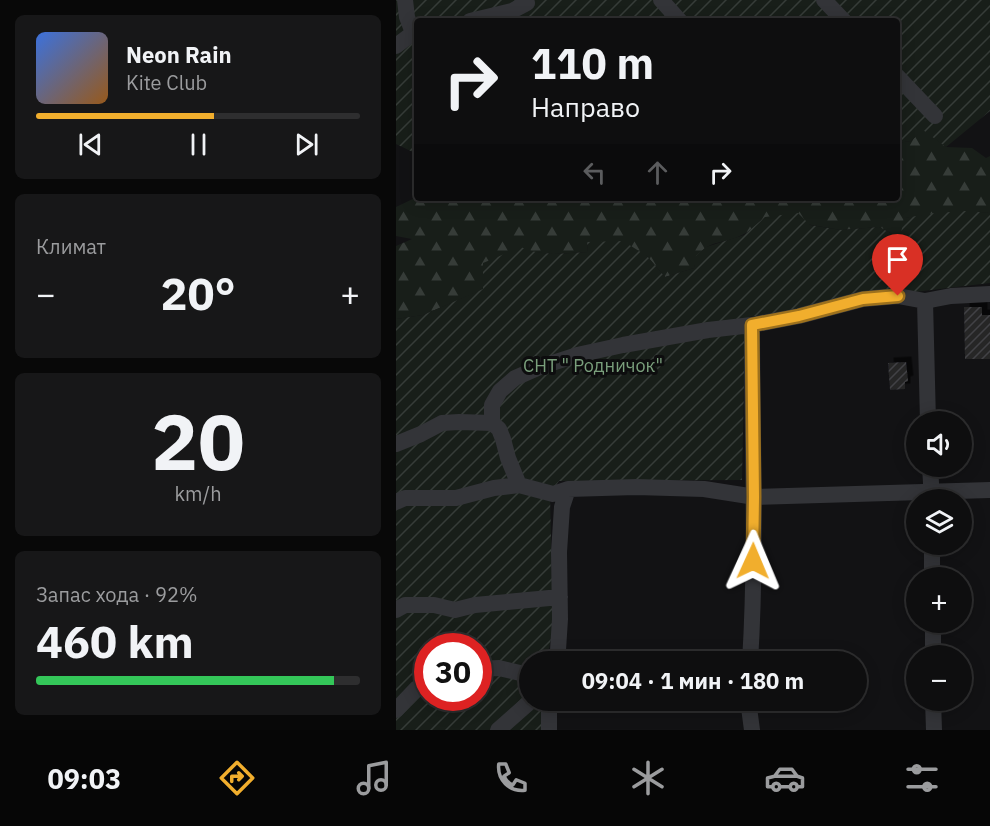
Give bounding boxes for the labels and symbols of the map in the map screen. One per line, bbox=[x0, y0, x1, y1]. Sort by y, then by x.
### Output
pin bbox=[872, 234, 923, 296]
park label: СНТ " Родничок" bbox=[523, 354, 663, 377]
position arrow bbox=[721, 529, 785, 593]
speed limit sign: 30 bbox=[414, 633, 492, 711]

